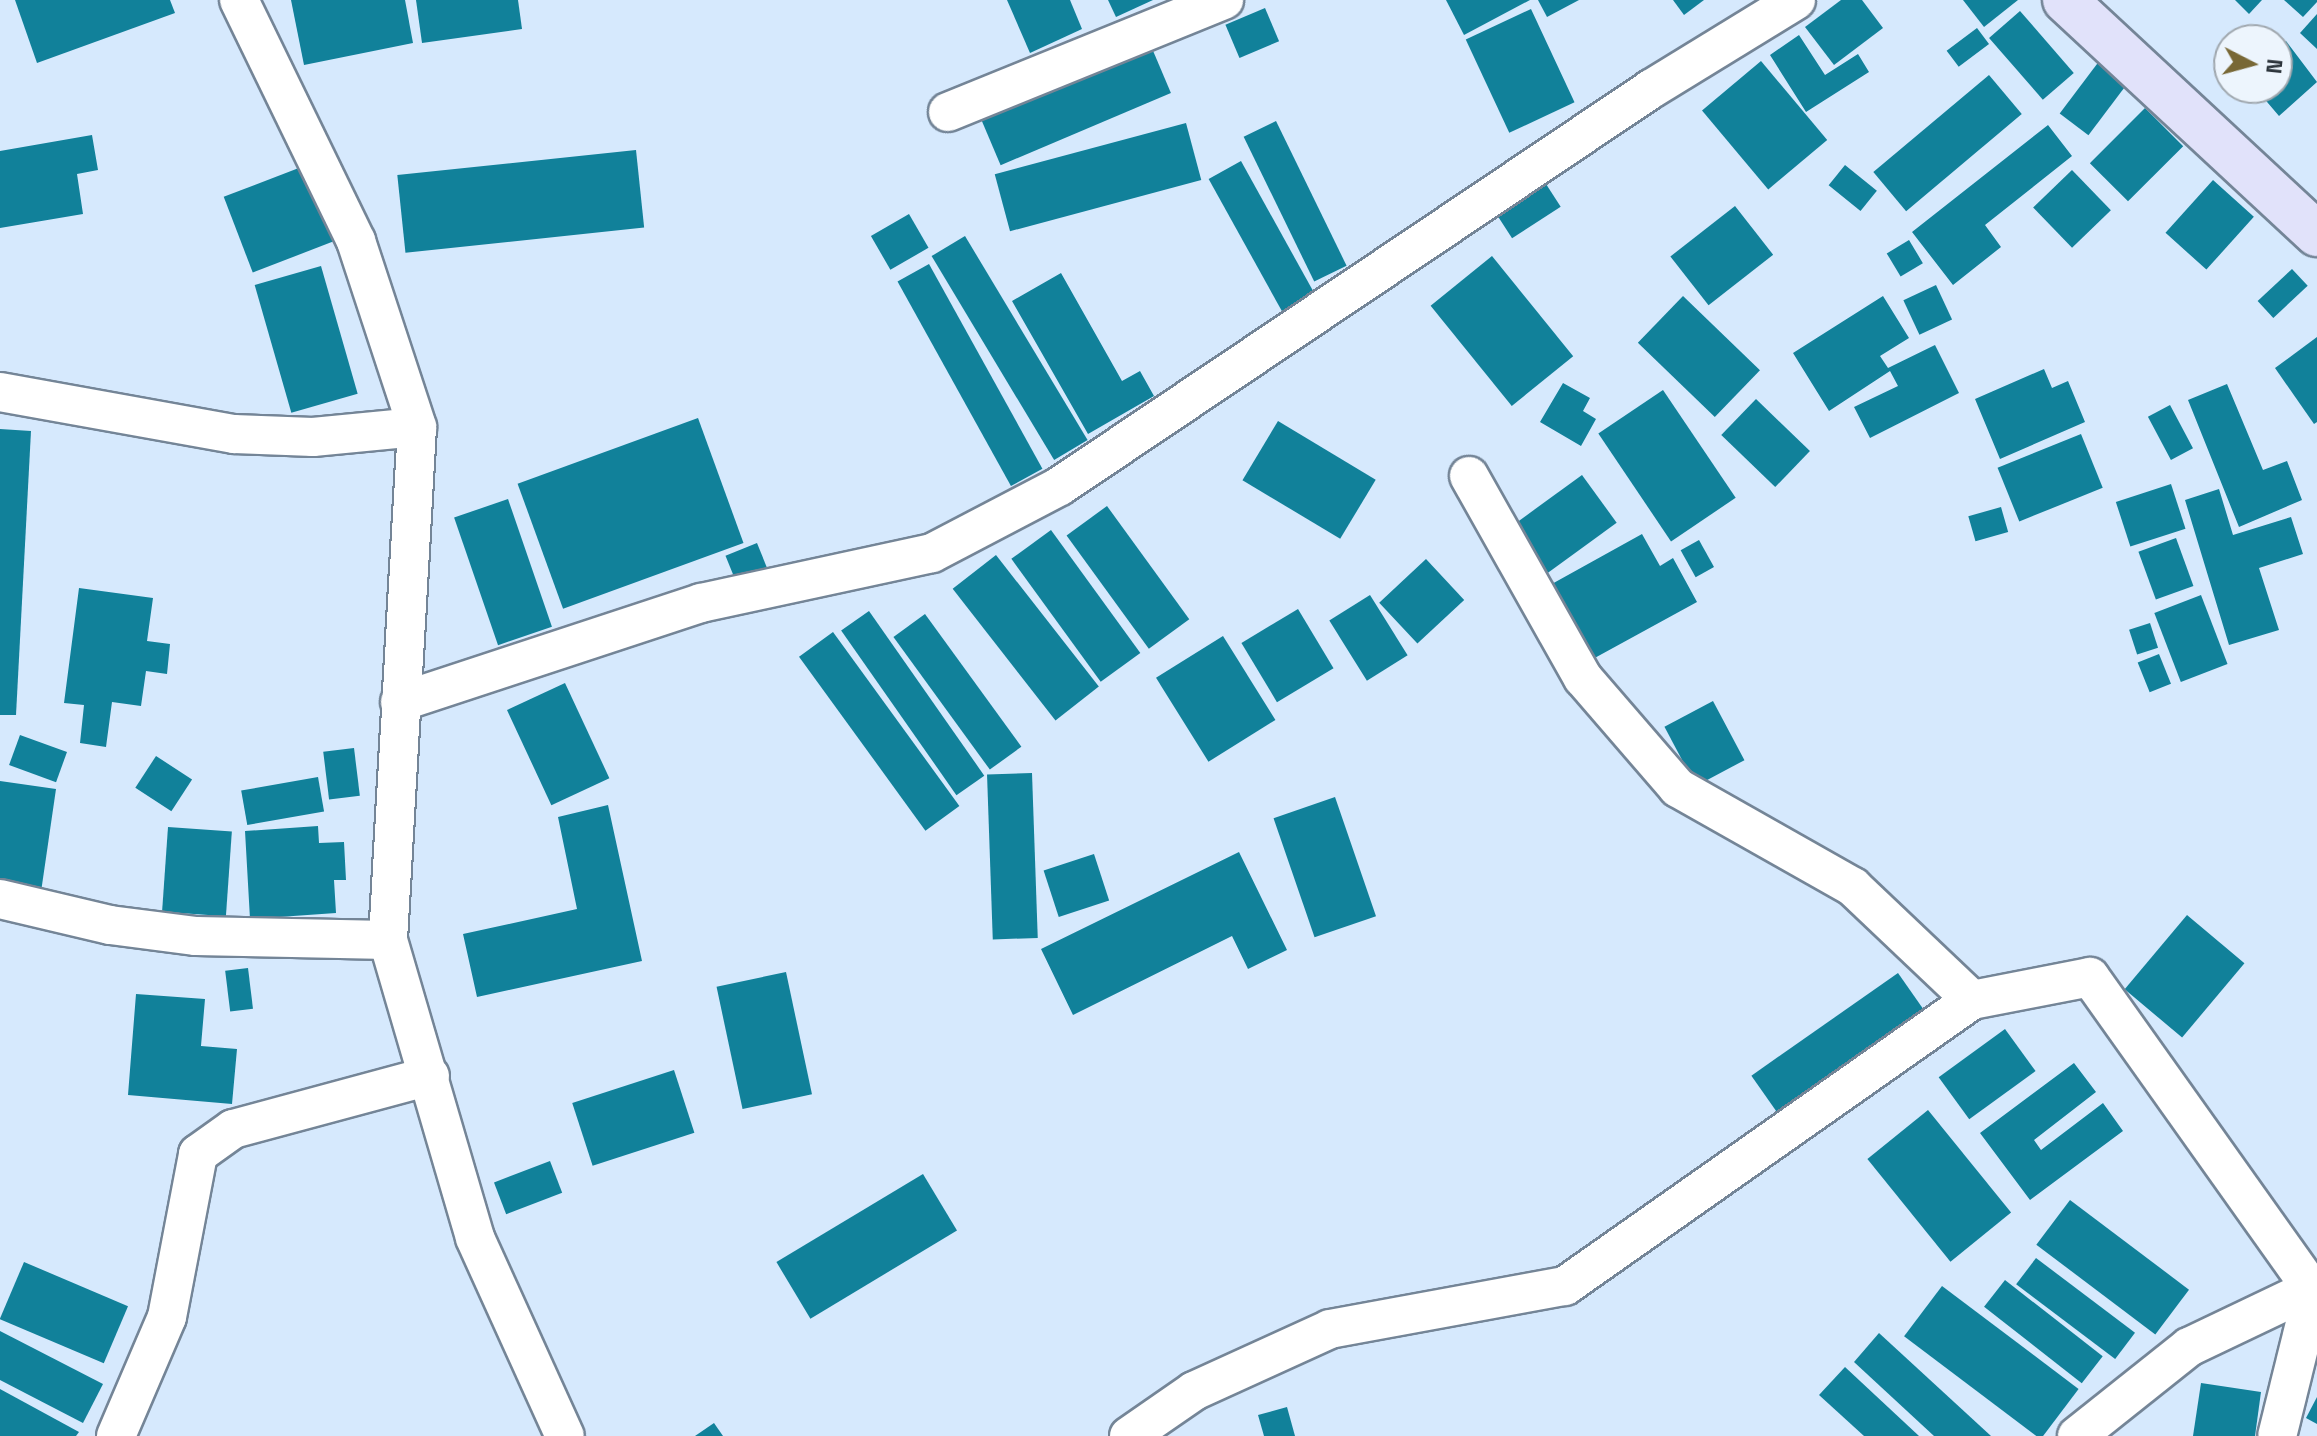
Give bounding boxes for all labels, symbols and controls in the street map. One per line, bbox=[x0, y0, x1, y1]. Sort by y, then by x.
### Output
north arrow bbox=[2213, 24, 2293, 104]
text: N bbox=[2260, 58, 2290, 75]

